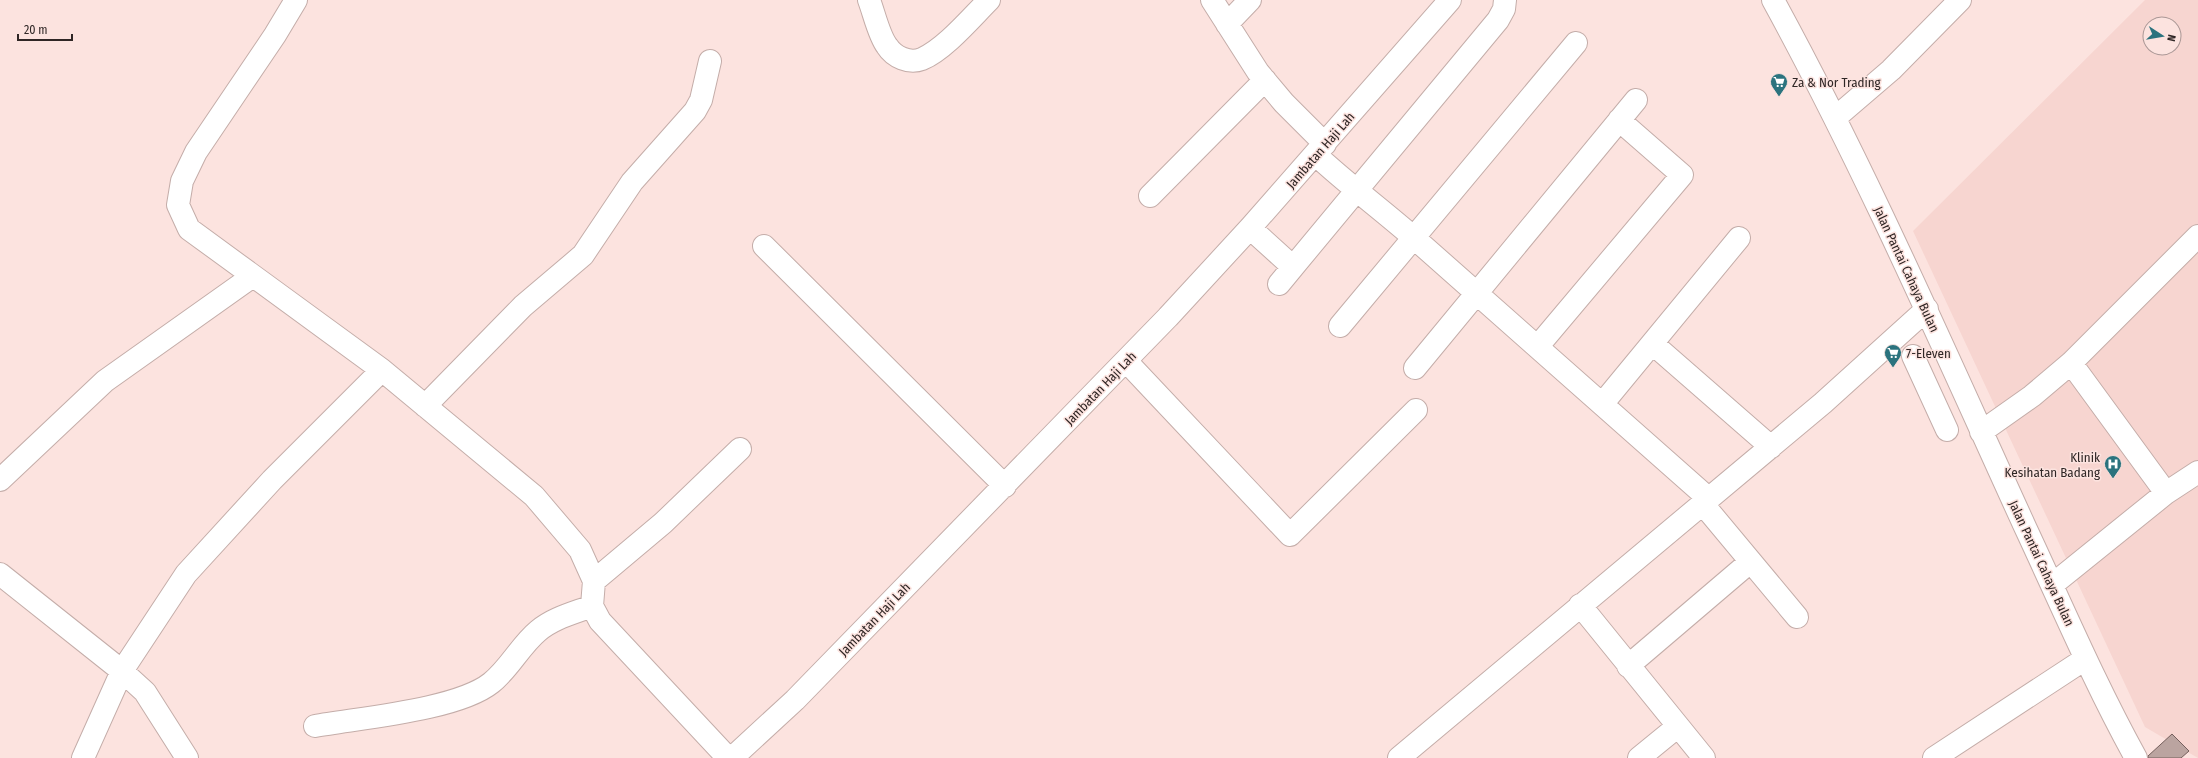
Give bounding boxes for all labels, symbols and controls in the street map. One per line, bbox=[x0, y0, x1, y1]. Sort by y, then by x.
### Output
scale bar bbox=[18, 16, 72, 42]
north arrow bbox=[2142, 16, 2182, 56]
text: 20 m bbox=[24, 23, 48, 37]
text: N bbox=[2164, 33, 2178, 43]
supermarket icon: Za & Nor Trading bbox=[1769, 72, 1789, 97]
place label: Za & Nor Trading bbox=[1792, 75, 1882, 90]
street label: Jambatan Haji Lah bbox=[1283, 109, 1358, 192]
street label: Jalan Pantai Cahaya Bulan bbox=[1871, 204, 1942, 334]
supermarket icon: 7-Eleven bbox=[1883, 343, 1903, 368]
place label: 7-Eleven bbox=[1906, 346, 1951, 361]
street label: Jambatan Haji Lah bbox=[1062, 349, 1139, 428]
place label: Klinik Kesihatan Badang bbox=[2005, 450, 2101, 480]
hospital icon: Klinik Kesihatan Badang bbox=[2103, 454, 2123, 479]
street label: Jalan Pantai Cahaya Bulan bbox=[2006, 498, 2077, 628]
street label: Jambatan Haji Lah bbox=[836, 580, 913, 659]

